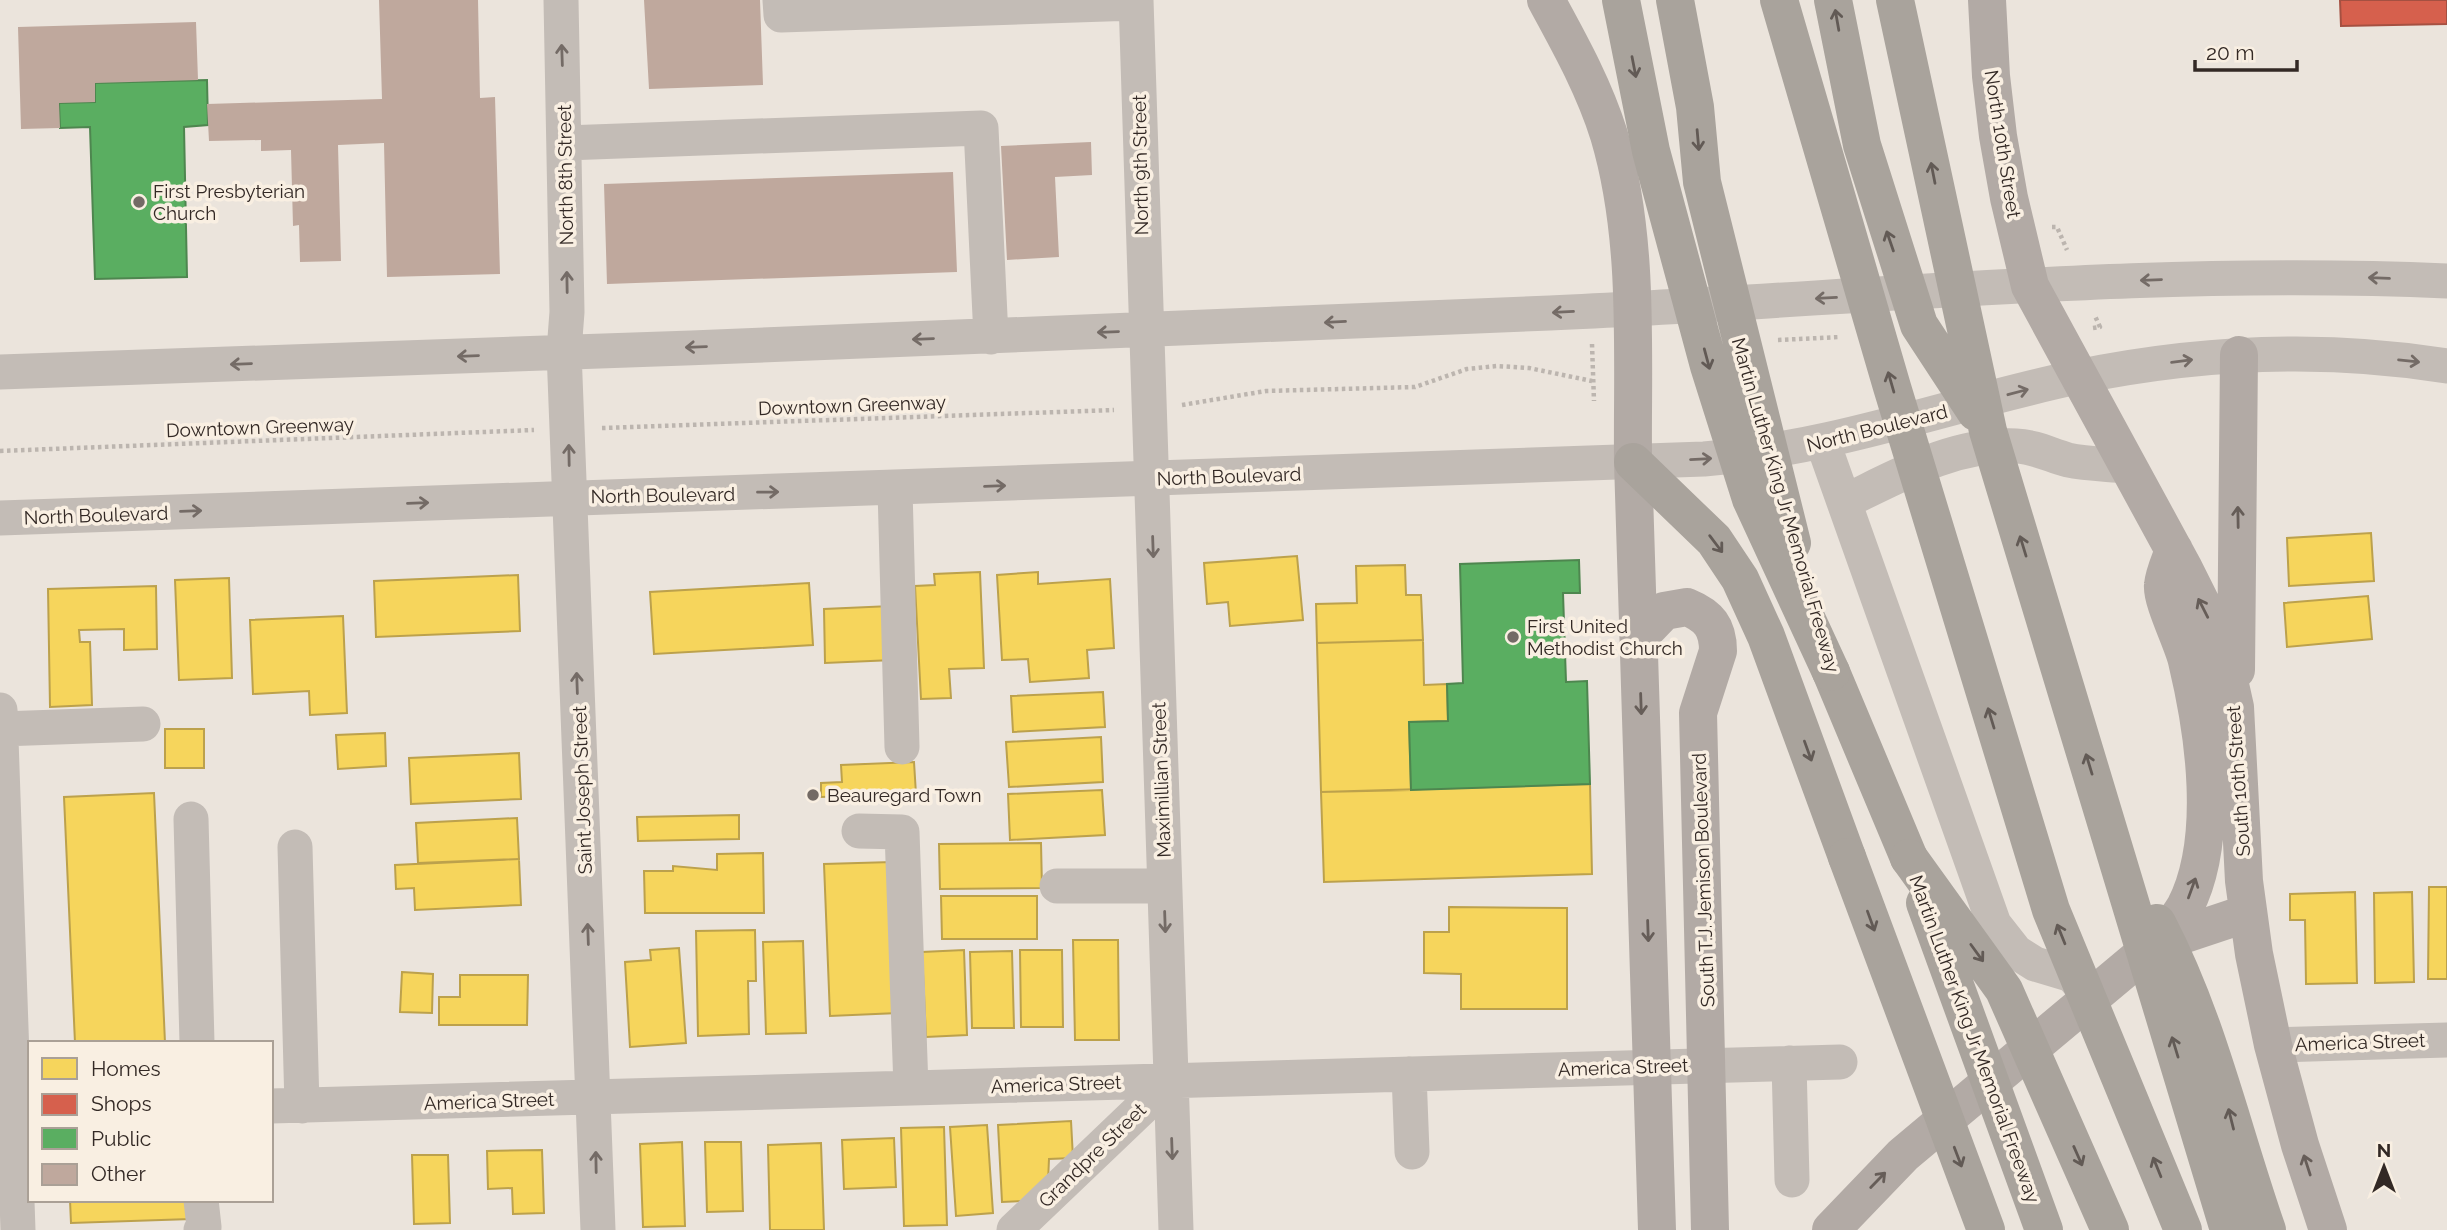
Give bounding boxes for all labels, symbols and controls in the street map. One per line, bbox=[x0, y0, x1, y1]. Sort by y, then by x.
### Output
one-way arrow bbox=[1830, 9, 1843, 32]
scale bar bbox=[2195, 28, 2296, 72]
text: 20 m bbox=[2206, 40, 2254, 65]
one-way arrow bbox=[556, 44, 569, 67]
one-way arrow bbox=[1627, 55, 1641, 78]
street label: North 10th Street bbox=[1980, 68, 2026, 220]
street label: North 9th Street bbox=[1128, 94, 1152, 236]
street label: North 8th Street bbox=[553, 104, 577, 246]
one-way arrow bbox=[1692, 128, 1705, 151]
one-way arrow bbox=[1926, 162, 1940, 185]
place label: First Presbyterian Church bbox=[153, 180, 305, 224]
marker: First Presbyterian Church bbox=[131, 194, 147, 210]
one-way arrow bbox=[1883, 231, 1895, 253]
one-way arrow bbox=[560, 271, 574, 294]
one-way arrow bbox=[2368, 272, 2391, 285]
one-way arrow bbox=[2140, 274, 2163, 287]
one-way arrow bbox=[1815, 291, 1838, 304]
one-way arrow bbox=[1551, 306, 1574, 319]
one-way arrow bbox=[1324, 316, 1347, 329]
one-way arrow bbox=[1097, 326, 1120, 339]
one-way arrow bbox=[912, 333, 935, 346]
street label: Martin Luther King Jr Memorial Freeway bbox=[1728, 335, 1844, 675]
one-way arrow bbox=[684, 340, 707, 353]
one-way arrow bbox=[1701, 347, 1714, 370]
one-way arrow bbox=[457, 349, 480, 362]
one-way arrow bbox=[2170, 354, 2193, 367]
one-way arrow bbox=[2397, 355, 2420, 368]
one-way arrow bbox=[230, 358, 253, 371]
one-way arrow bbox=[1883, 372, 1896, 394]
one-way arrow bbox=[2007, 385, 2029, 398]
street label: Downtown Greenway bbox=[758, 391, 946, 419]
street label: North Boulevard bbox=[1804, 400, 1950, 456]
street label: Downtown Greenway bbox=[166, 413, 354, 441]
one-way arrow bbox=[562, 444, 576, 467]
one-way arrow bbox=[1689, 453, 1712, 466]
street label: North Boulevard bbox=[1156, 462, 1302, 490]
one-way arrow bbox=[983, 479, 1006, 492]
street label: North Boulevard bbox=[591, 483, 735, 507]
one-way arrow bbox=[756, 486, 779, 499]
one-way arrow bbox=[406, 497, 429, 510]
street label: North Boulevard bbox=[23, 501, 169, 529]
one-way arrow bbox=[179, 505, 202, 518]
one-way arrow bbox=[2231, 505, 2245, 528]
one-way arrow bbox=[1709, 534, 1724, 552]
one-way arrow bbox=[2016, 535, 2029, 557]
one-way arrow bbox=[1147, 536, 1160, 559]
one-way arrow bbox=[2195, 598, 2209, 619]
place label: First United Methodist Church bbox=[1527, 615, 1683, 659]
marker: First United Methodist Church bbox=[1505, 629, 1521, 645]
one-way arrow bbox=[571, 671, 584, 694]
one-way arrow bbox=[1635, 692, 1648, 715]
street label: Maximillian Street bbox=[1147, 701, 1175, 858]
street label: South 10th Street bbox=[2222, 704, 2254, 857]
street label: Saint Joseph Street bbox=[568, 705, 596, 875]
one-way arrow bbox=[1983, 707, 1996, 729]
one-way arrow bbox=[1803, 739, 1815, 761]
street label: South T.J. Jemison Boulevard bbox=[1688, 752, 1718, 1008]
one-way arrow bbox=[2081, 753, 2094, 775]
place label: Beauregard Town bbox=[827, 784, 982, 806]
marker: Beauregard Town bbox=[805, 787, 821, 803]
street label: Martin Luther King Jr Memorial Freeway bbox=[1905, 872, 2045, 1206]
one-way arrow bbox=[2187, 877, 2199, 899]
one-way arrow bbox=[1865, 909, 1878, 931]
one-way arrow bbox=[1158, 910, 1172, 933]
one-way arrow bbox=[1641, 919, 1655, 942]
one-way arrow bbox=[581, 923, 594, 946]
one-way arrow bbox=[2054, 924, 2067, 945]
one-way arrow bbox=[1970, 943, 1984, 962]
street label: America Street bbox=[2294, 1029, 2426, 1055]
one-way arrow bbox=[2168, 1036, 2181, 1058]
legend bbox=[28, 1041, 273, 1202]
street label: America Street bbox=[1557, 1054, 1689, 1080]
text: Homes bbox=[91, 1056, 161, 1081]
street label: America Street bbox=[990, 1071, 1122, 1097]
street label: America Street bbox=[423, 1088, 555, 1114]
text: Shops bbox=[91, 1091, 152, 1116]
street label: Grandpre Street bbox=[1034, 1098, 1151, 1212]
one-way arrow bbox=[2224, 1108, 2237, 1130]
text: Public bbox=[91, 1126, 151, 1151]
north arrow bbox=[2349, 1132, 2419, 1202]
one-way arrow bbox=[1166, 1137, 1179, 1160]
text: N bbox=[2377, 1139, 2391, 1161]
one-way arrow bbox=[2072, 1145, 2085, 1166]
one-way arrow bbox=[1953, 1146, 1965, 1168]
one-way arrow bbox=[590, 1151, 603, 1174]
one-way arrow bbox=[2299, 1154, 2312, 1176]
one-way arrow bbox=[2150, 1157, 2163, 1178]
text: Other bbox=[91, 1161, 146, 1186]
one-way arrow bbox=[1869, 1172, 1886, 1189]

